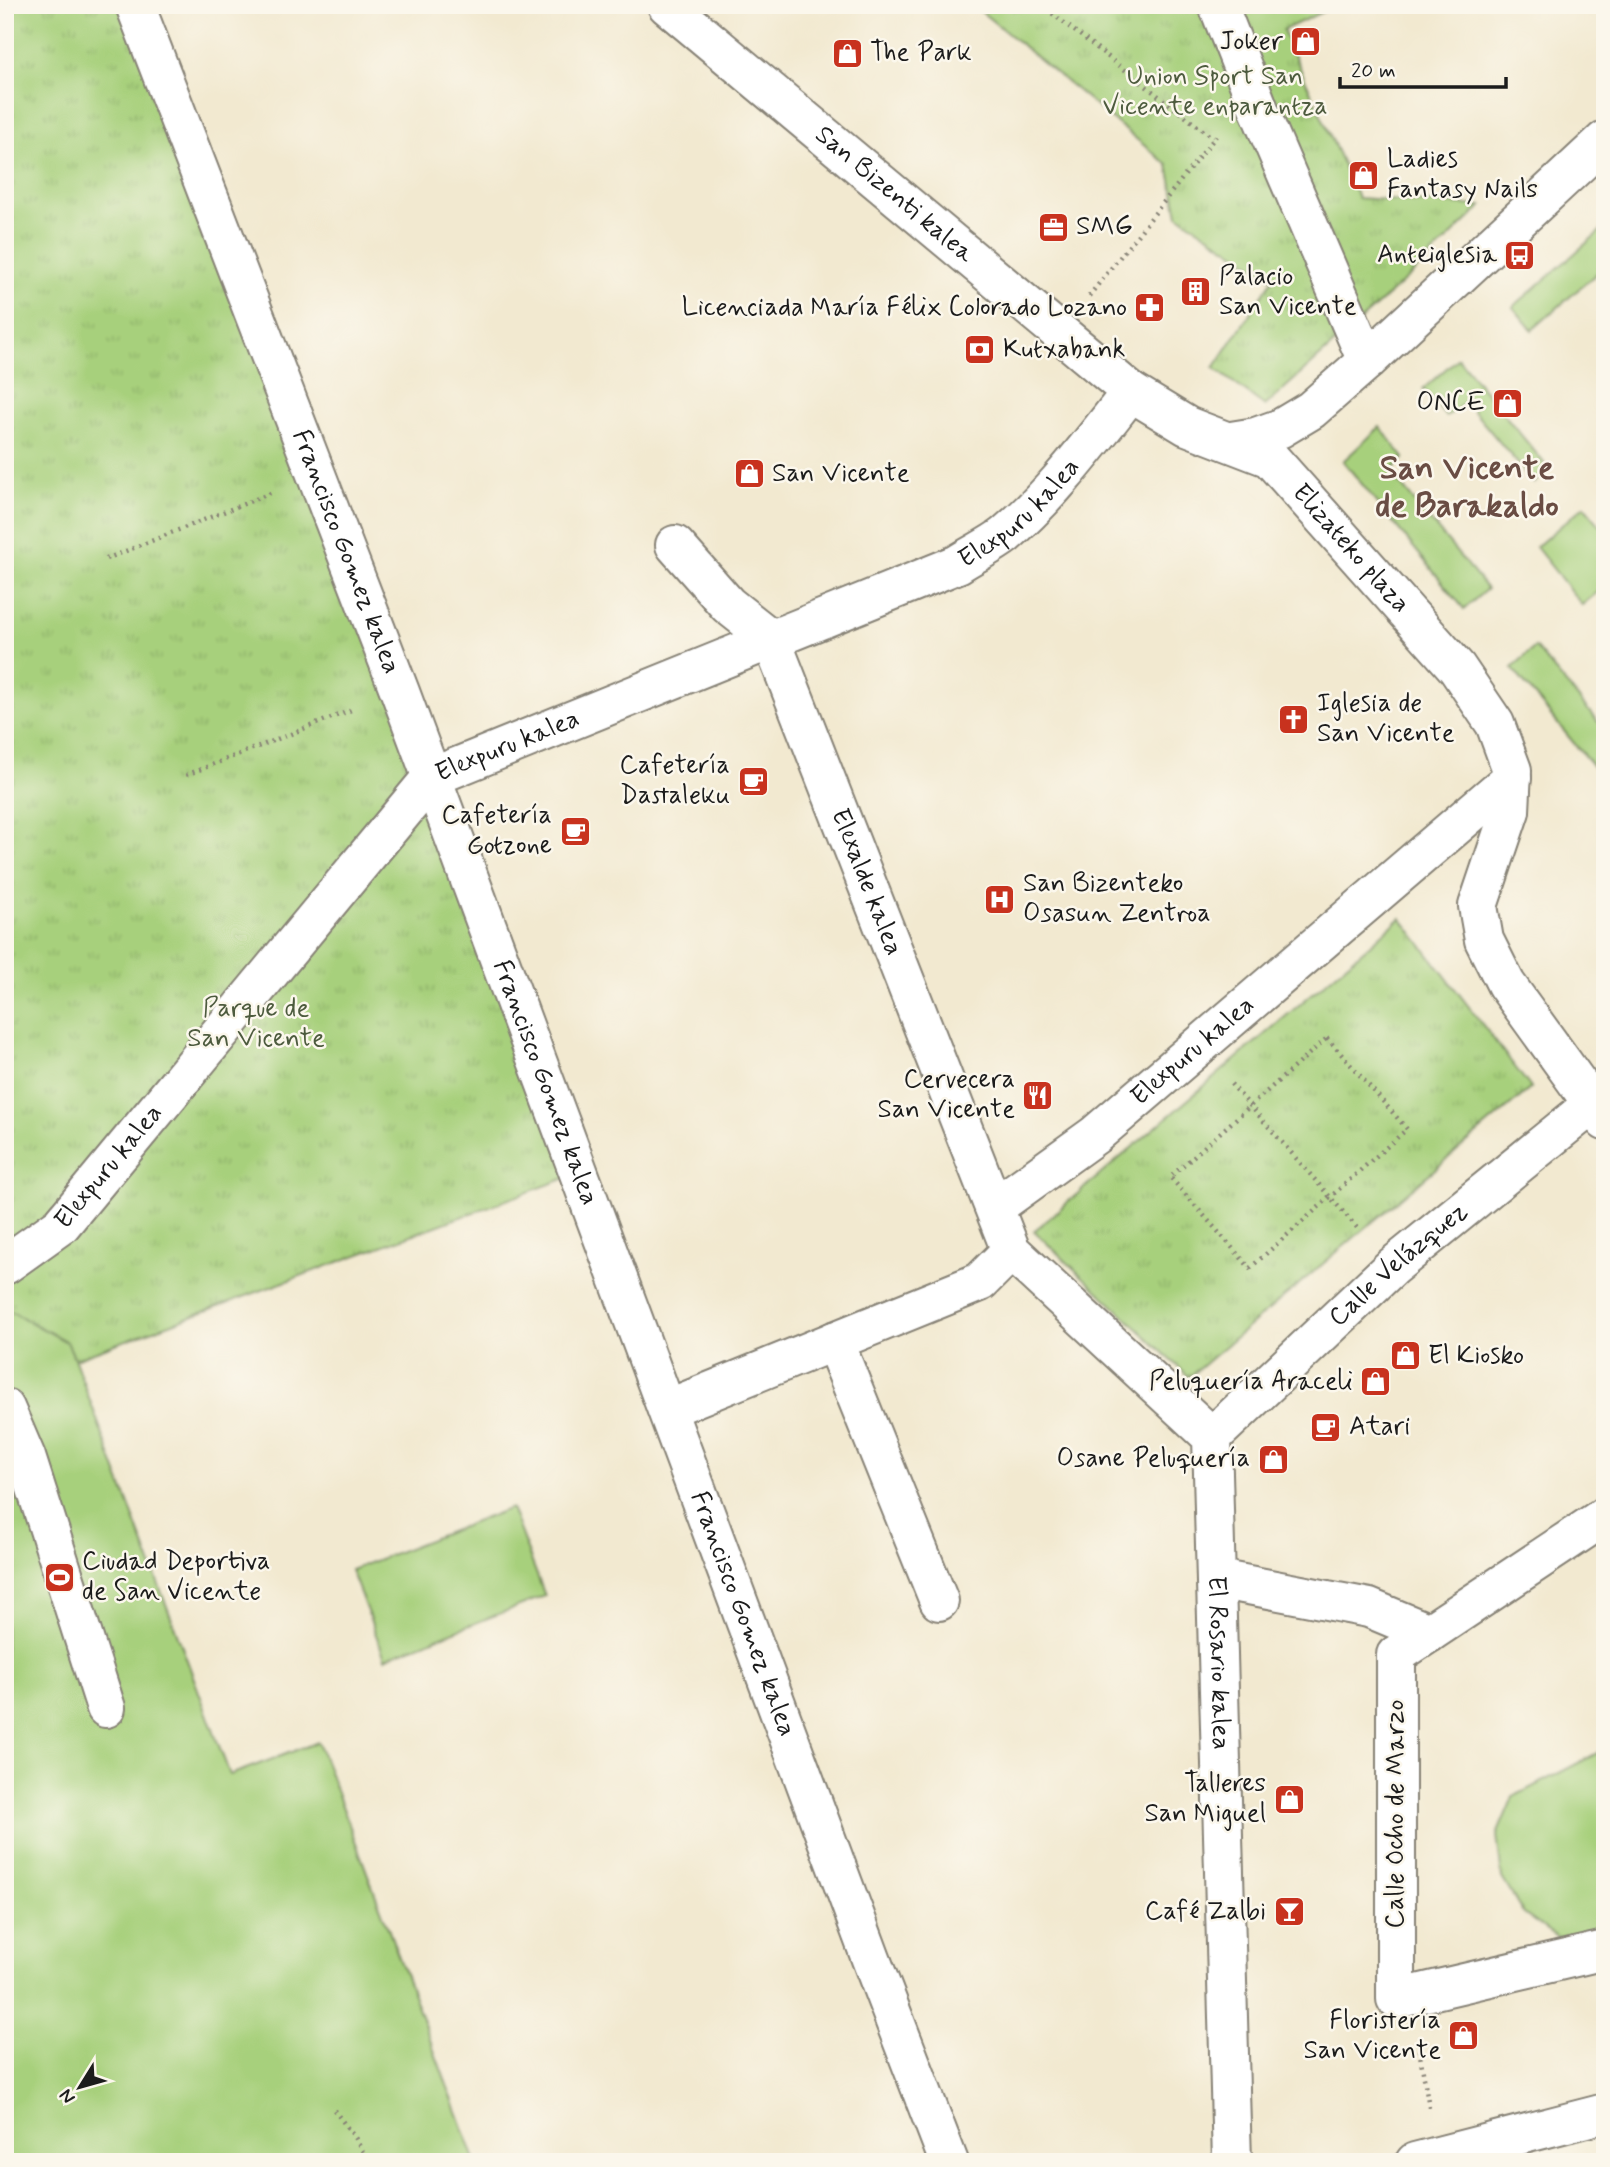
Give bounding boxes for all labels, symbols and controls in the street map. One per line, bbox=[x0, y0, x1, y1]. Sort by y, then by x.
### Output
place label: Joker bbox=[1220, 25, 1284, 59]
shop icon: Joker bbox=[1289, 25, 1323, 59]
shop icon: The Park bbox=[830, 36, 864, 70]
place label: The Park bbox=[870, 36, 972, 70]
scale bar bbox=[1340, 46, 1507, 90]
text: 20 m bbox=[1351, 57, 1396, 85]
park label: Union Sport San Vicente enparantza bbox=[1102, 60, 1328, 124]
street label: San Bizenti kalea bbox=[808, 118, 981, 271]
place label: Ladies Fantasy Nails bbox=[1387, 143, 1538, 207]
shop icon: Ladies Fantasy Nails bbox=[1347, 158, 1381, 192]
office icon: SMG bbox=[1036, 210, 1070, 244]
place label: SMG bbox=[1076, 210, 1133, 244]
place label: Anteiglesia bbox=[1377, 238, 1497, 272]
bus stop icon: Anteiglesia bbox=[1503, 238, 1537, 272]
place label: Palacio San Vicente bbox=[1219, 260, 1357, 324]
building icon: Palacio San Vicente bbox=[1179, 275, 1213, 309]
place label: Licenciada María Félix Colorado Lozano bbox=[682, 291, 1127, 325]
pharmacy icon: Licenciada María Félix Colorado Lozano bbox=[1133, 291, 1167, 325]
bank icon: Kutxabank bbox=[963, 333, 997, 367]
place label: Kutxabank bbox=[1003, 333, 1126, 367]
place label: ONCE bbox=[1416, 386, 1485, 420]
shop icon: ONCE bbox=[1491, 386, 1525, 420]
street label: Francisco Gomez kalea bbox=[283, 425, 408, 679]
district label: San Vicente de Barakaldo bbox=[1375, 447, 1559, 529]
street label: Elexpuru kalea bbox=[952, 451, 1088, 577]
shop icon: San Vicente bbox=[732, 457, 766, 491]
place label: San Vicente bbox=[772, 457, 910, 491]
street label: Elizateko plaza bbox=[1284, 477, 1417, 620]
place label: Iglesia de San Vicente bbox=[1317, 687, 1455, 751]
street label: Elexpuru kalea bbox=[430, 702, 585, 791]
church icon: Iglesia de San Vicente bbox=[1277, 702, 1311, 736]
place label: Cafetería Dastaleku bbox=[619, 749, 730, 813]
cafe icon: Cafetería Dastaleku bbox=[736, 764, 770, 798]
place label: Cafetería Gotzone bbox=[441, 799, 552, 863]
street label: Elexalde kalea bbox=[822, 804, 910, 960]
cafe icon: Cafetería Gotzone bbox=[558, 814, 592, 848]
place label: San Bizenteko Osasun Zentroa bbox=[1023, 867, 1211, 931]
hospital icon: San Bizenteko Osasun Zentroa bbox=[983, 882, 1017, 916]
street label: Francisco Gomez kalea bbox=[484, 955, 606, 1210]
street label: Elexpuru kalea bbox=[1124, 989, 1262, 1114]
park label: Parque de San Vicente bbox=[187, 992, 325, 1056]
place label: Cervecera San Vicente bbox=[878, 1063, 1015, 1127]
restaurant icon: Cervecera San Vicente bbox=[1021, 1078, 1055, 1112]
street label: Elexpuru kalea bbox=[47, 1098, 171, 1237]
street label: Calle Velázquez bbox=[1322, 1195, 1475, 1335]
shop icon: El Kiosko bbox=[1388, 1339, 1422, 1373]
place label: El Kiosko bbox=[1428, 1339, 1524, 1373]
place label: Peluquería Araceli bbox=[1149, 1365, 1353, 1399]
shop icon: Peluquería Araceli bbox=[1359, 1365, 1393, 1399]
cafe icon: Atari bbox=[1309, 1410, 1343, 1444]
place label: Atari bbox=[1349, 1410, 1410, 1444]
place label: Osane Peluquería bbox=[1056, 1442, 1250, 1476]
shop icon: Osane Peluquería bbox=[1256, 1442, 1290, 1476]
street label: Francisco Gomez kalea bbox=[682, 1487, 804, 1741]
place label: Ciudad Deportiva de San Vicente bbox=[82, 1545, 270, 1609]
sports icon: Ciudad Deportiva de San Vicente bbox=[42, 1560, 76, 1594]
street label: El Rosario kalea bbox=[1199, 1575, 1238, 1750]
street label: Calle Ocho de Marzo bbox=[1379, 1699, 1413, 1929]
place label: Talleres San Miguel bbox=[1145, 1767, 1266, 1831]
shop icon: Talleres San Miguel bbox=[1272, 1782, 1306, 1816]
place label: Café Zalbi bbox=[1145, 1895, 1266, 1929]
bar icon: Café Zalbi bbox=[1272, 1895, 1306, 1929]
place label: Floristería San Vicente bbox=[1304, 2004, 1441, 2068]
shop icon: Floristería San Vicente bbox=[1447, 2019, 1481, 2053]
north arrow bbox=[46, 2052, 116, 2122]
text: N bbox=[54, 2084, 81, 2109]

